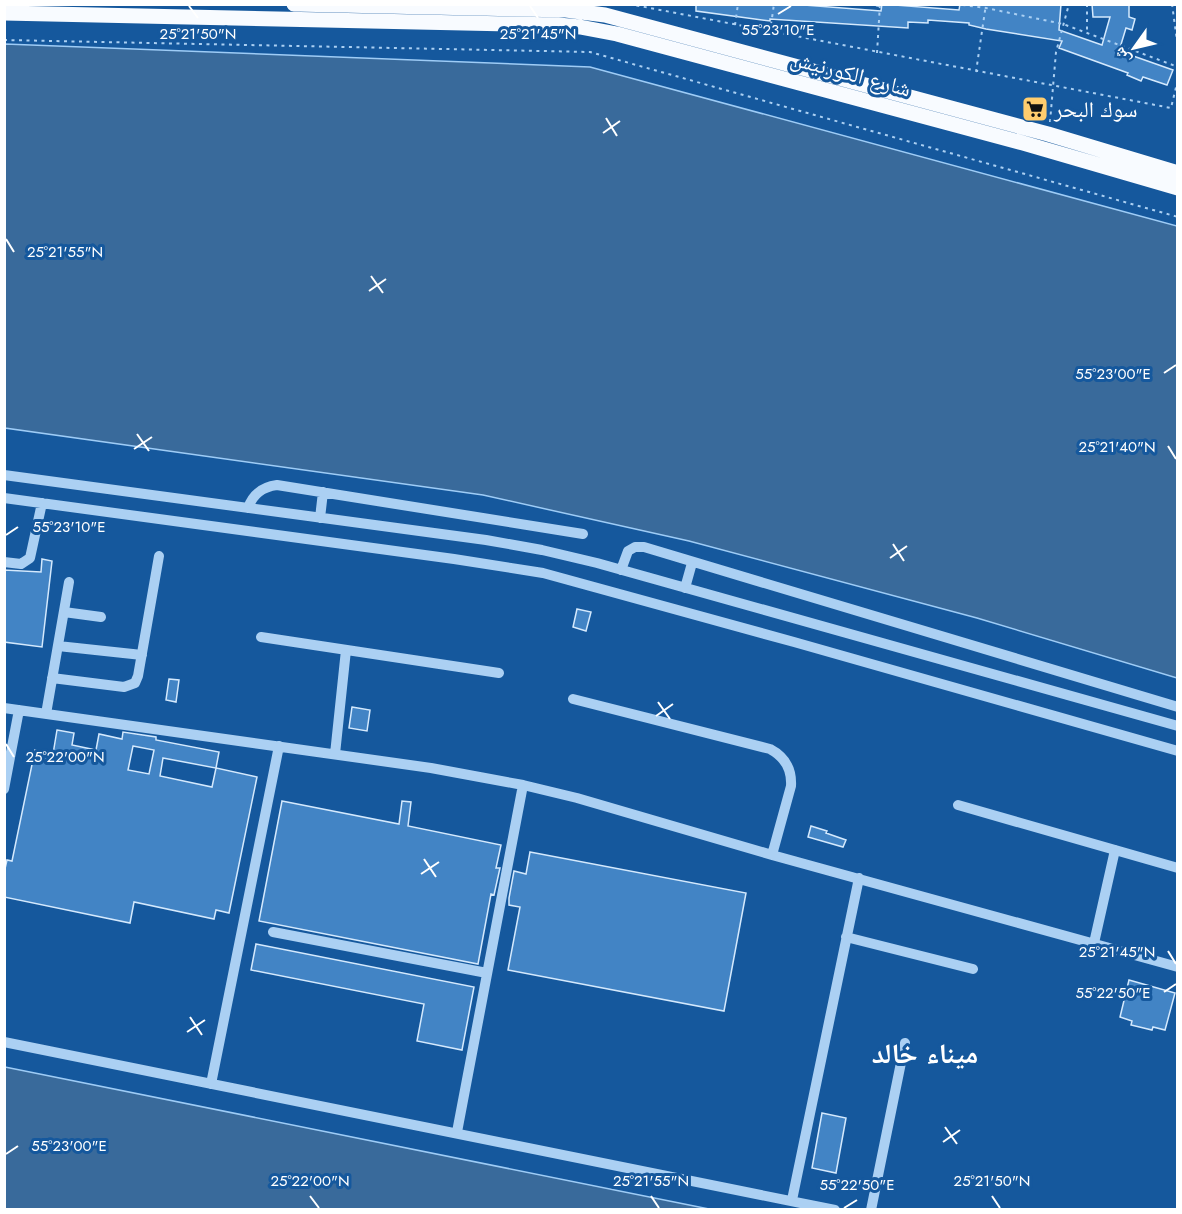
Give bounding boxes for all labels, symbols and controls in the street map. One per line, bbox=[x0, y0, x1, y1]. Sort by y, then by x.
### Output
north arrow bbox=[1104, 18, 1164, 78]
text: 55°23'10"E bbox=[741, 19, 815, 41]
text: 25°21'50"N bbox=[160, 23, 236, 45]
text: 25°21'45"N bbox=[500, 23, 576, 45]
street label: شارع الكورنيش bbox=[787, 42, 915, 104]
text: ش bbox=[1108, 43, 1136, 70]
place label: سوك البحر bbox=[1053, 93, 1138, 125]
supermarket icon: سوك البحر bbox=[1020, 94, 1050, 124]
text: 25°21'55"N bbox=[27, 241, 103, 263]
text: 55°23'00"E bbox=[1075, 363, 1151, 385]
text: 25°21'40"N bbox=[1078, 436, 1156, 458]
text: 55°23'10"E bbox=[32, 516, 106, 538]
text: 25°22'00"N bbox=[25, 746, 105, 768]
text: 25°21'45"N bbox=[1079, 941, 1155, 963]
text: 55°22'50"E bbox=[1075, 982, 1151, 1004]
district label: ميناء خالد bbox=[872, 1033, 978, 1074]
text: 55°23'00"E bbox=[31, 1135, 107, 1157]
text: 25°22'00"N bbox=[270, 1170, 350, 1192]
text: 25°21'55"N bbox=[613, 1170, 689, 1192]
text: 25°21'50"N bbox=[954, 1170, 1030, 1192]
text: 55°22'50"E bbox=[819, 1174, 895, 1196]

